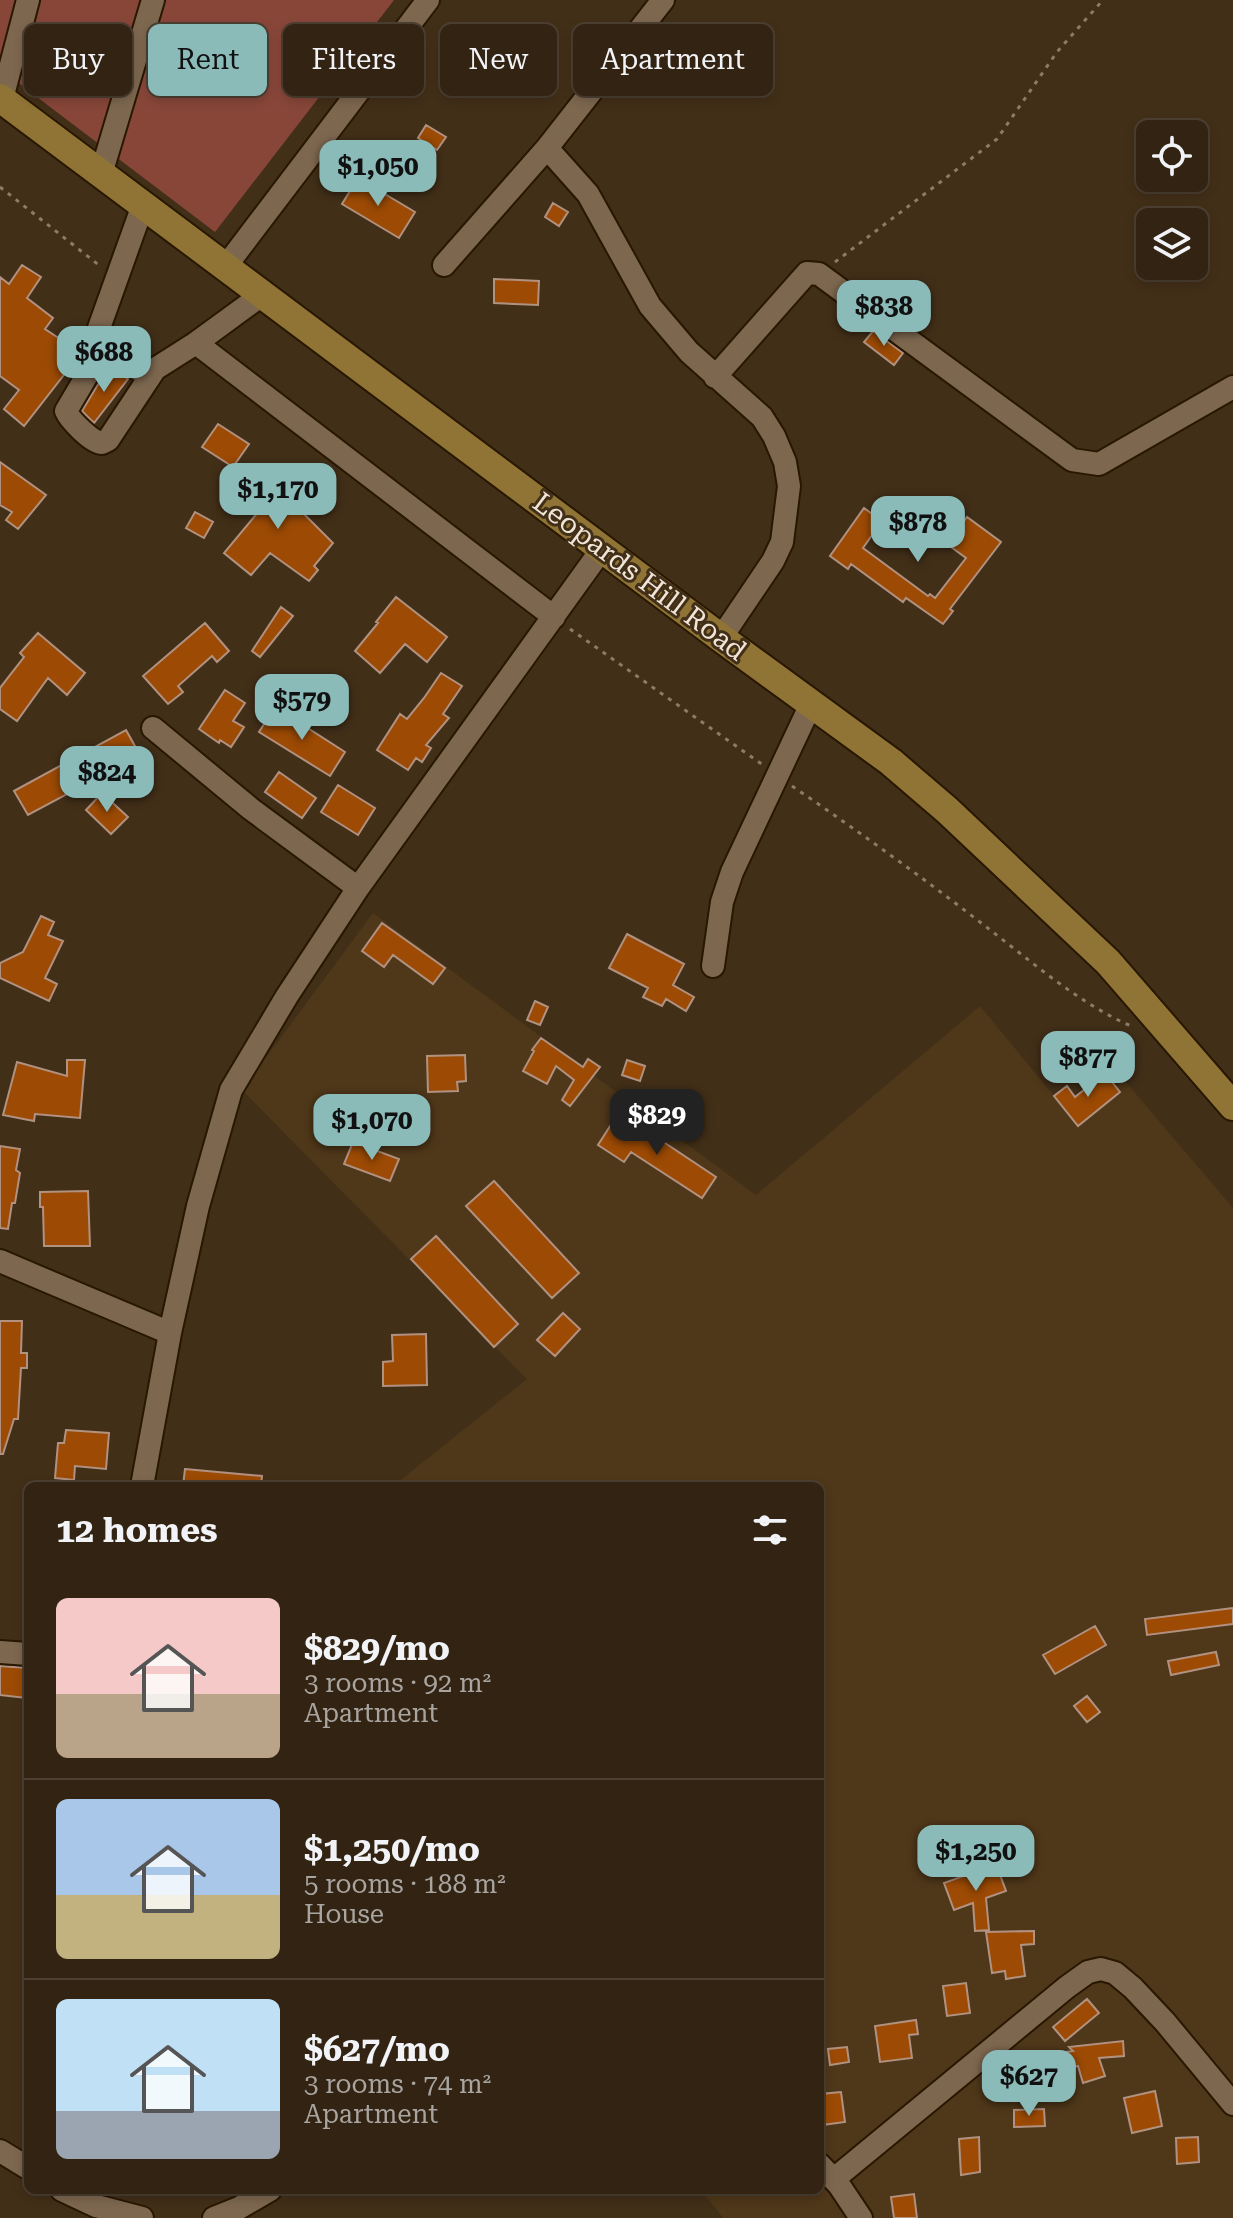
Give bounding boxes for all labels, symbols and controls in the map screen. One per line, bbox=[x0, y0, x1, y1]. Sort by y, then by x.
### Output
chip: Buy bbox=[24, 24, 132, 96]
chip: Rent bbox=[148, 24, 267, 96]
chip: Filters bbox=[283, 24, 424, 96]
chip: New bbox=[440, 24, 557, 96]
chip: Apartment bbox=[573, 24, 773, 96]
map controls bbox=[1136, 120, 1208, 280]
button: locate bbox=[1136, 120, 1208, 192]
pin: $1,050 bbox=[313, 140, 443, 208]
text: $1,050 bbox=[337, 151, 419, 181]
button: layers bbox=[1136, 208, 1208, 280]
pin: $838 bbox=[837, 280, 931, 348]
text: $838 bbox=[855, 291, 913, 321]
pin: $688 bbox=[57, 326, 151, 394]
text: $688 bbox=[75, 337, 133, 367]
pin: $1,170 bbox=[213, 463, 343, 531]
text: $1,170 bbox=[237, 474, 319, 504]
street label: Leopards Hill Road bbox=[527, 485, 753, 667]
pin: $878 bbox=[871, 496, 965, 564]
text: $878 bbox=[889, 507, 947, 537]
pin: $579 bbox=[255, 674, 349, 742]
text: $579 bbox=[273, 685, 331, 715]
pin: $824 bbox=[60, 746, 154, 814]
text: $824 bbox=[78, 757, 136, 787]
pin: $877 bbox=[1041, 1031, 1135, 1099]
text: $877 bbox=[1059, 1042, 1117, 1072]
pin: $829 bbox=[610, 1089, 704, 1157]
pin: $1,070 bbox=[307, 1094, 437, 1162]
text: $829 bbox=[628, 1100, 686, 1130]
text: $1,070 bbox=[331, 1105, 413, 1135]
icon: filters bbox=[748, 1508, 792, 1552]
text: 12 homes bbox=[56, 1510, 218, 1550]
text: $829/mo bbox=[304, 1628, 450, 1668]
icon: home bbox=[120, 1630, 216, 1726]
text: 3 rooms · 92 m² bbox=[304, 1668, 491, 1698]
text: Apartment bbox=[304, 1698, 438, 1728]
pin: $1,250 bbox=[911, 1825, 1041, 1893]
text: $1,250/mo bbox=[304, 1829, 480, 1869]
icon: home bbox=[120, 1831, 216, 1927]
text: $1,250 bbox=[935, 1836, 1017, 1866]
text: 5 rooms · 188 m² bbox=[304, 1869, 506, 1899]
text: House bbox=[304, 1899, 384, 1929]
text: $627/mo bbox=[304, 2029, 450, 2069]
icon: home bbox=[120, 2031, 216, 2127]
pin: $627 bbox=[982, 2050, 1076, 2118]
text: $627 bbox=[1000, 2061, 1058, 2091]
text: 3 rooms · 74 m² bbox=[304, 2069, 491, 2099]
text: Apartment bbox=[304, 2099, 438, 2129]

